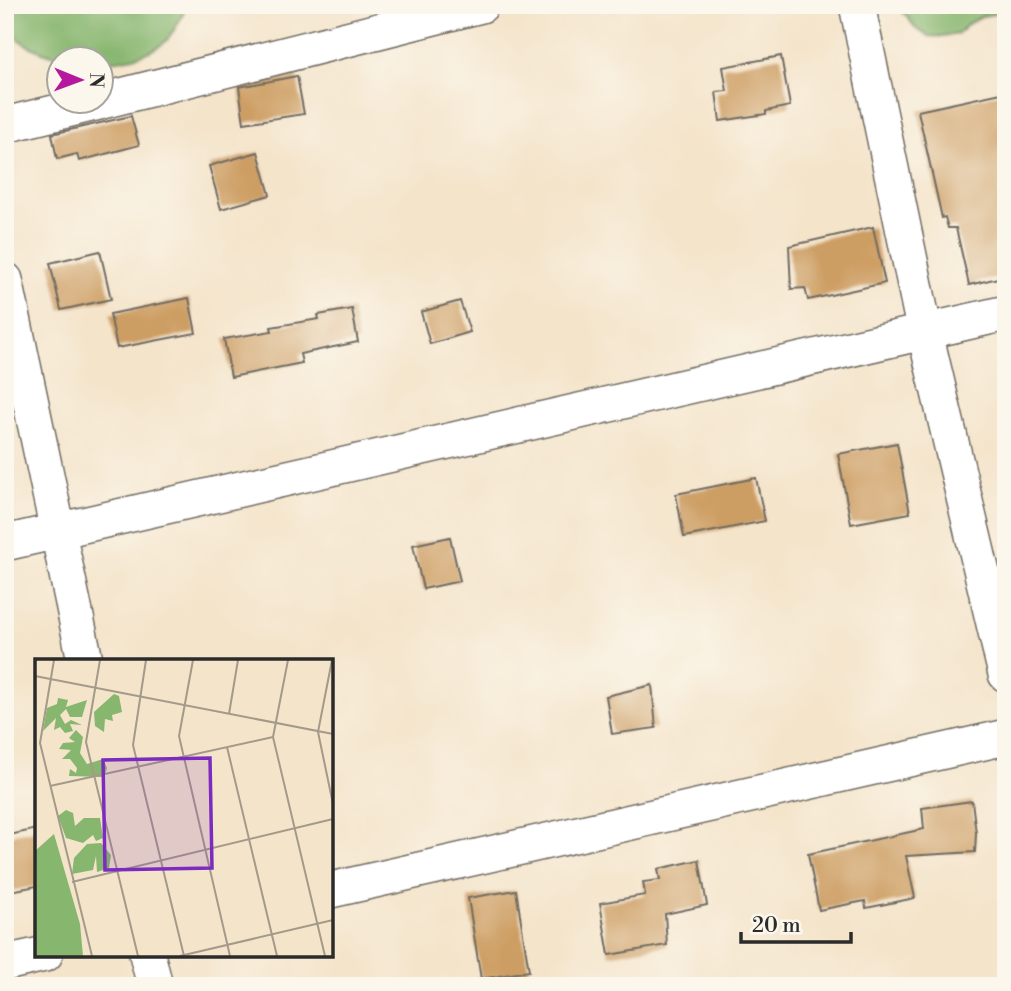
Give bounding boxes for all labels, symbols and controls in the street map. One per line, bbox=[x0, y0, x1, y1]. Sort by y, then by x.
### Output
north arrow bbox=[46, 46, 116, 116]
text: N bbox=[84, 73, 108, 88]
inset map bbox=[35, 659, 332, 956]
scale bar bbox=[741, 900, 852, 944]
text: 20 m bbox=[752, 913, 801, 939]

